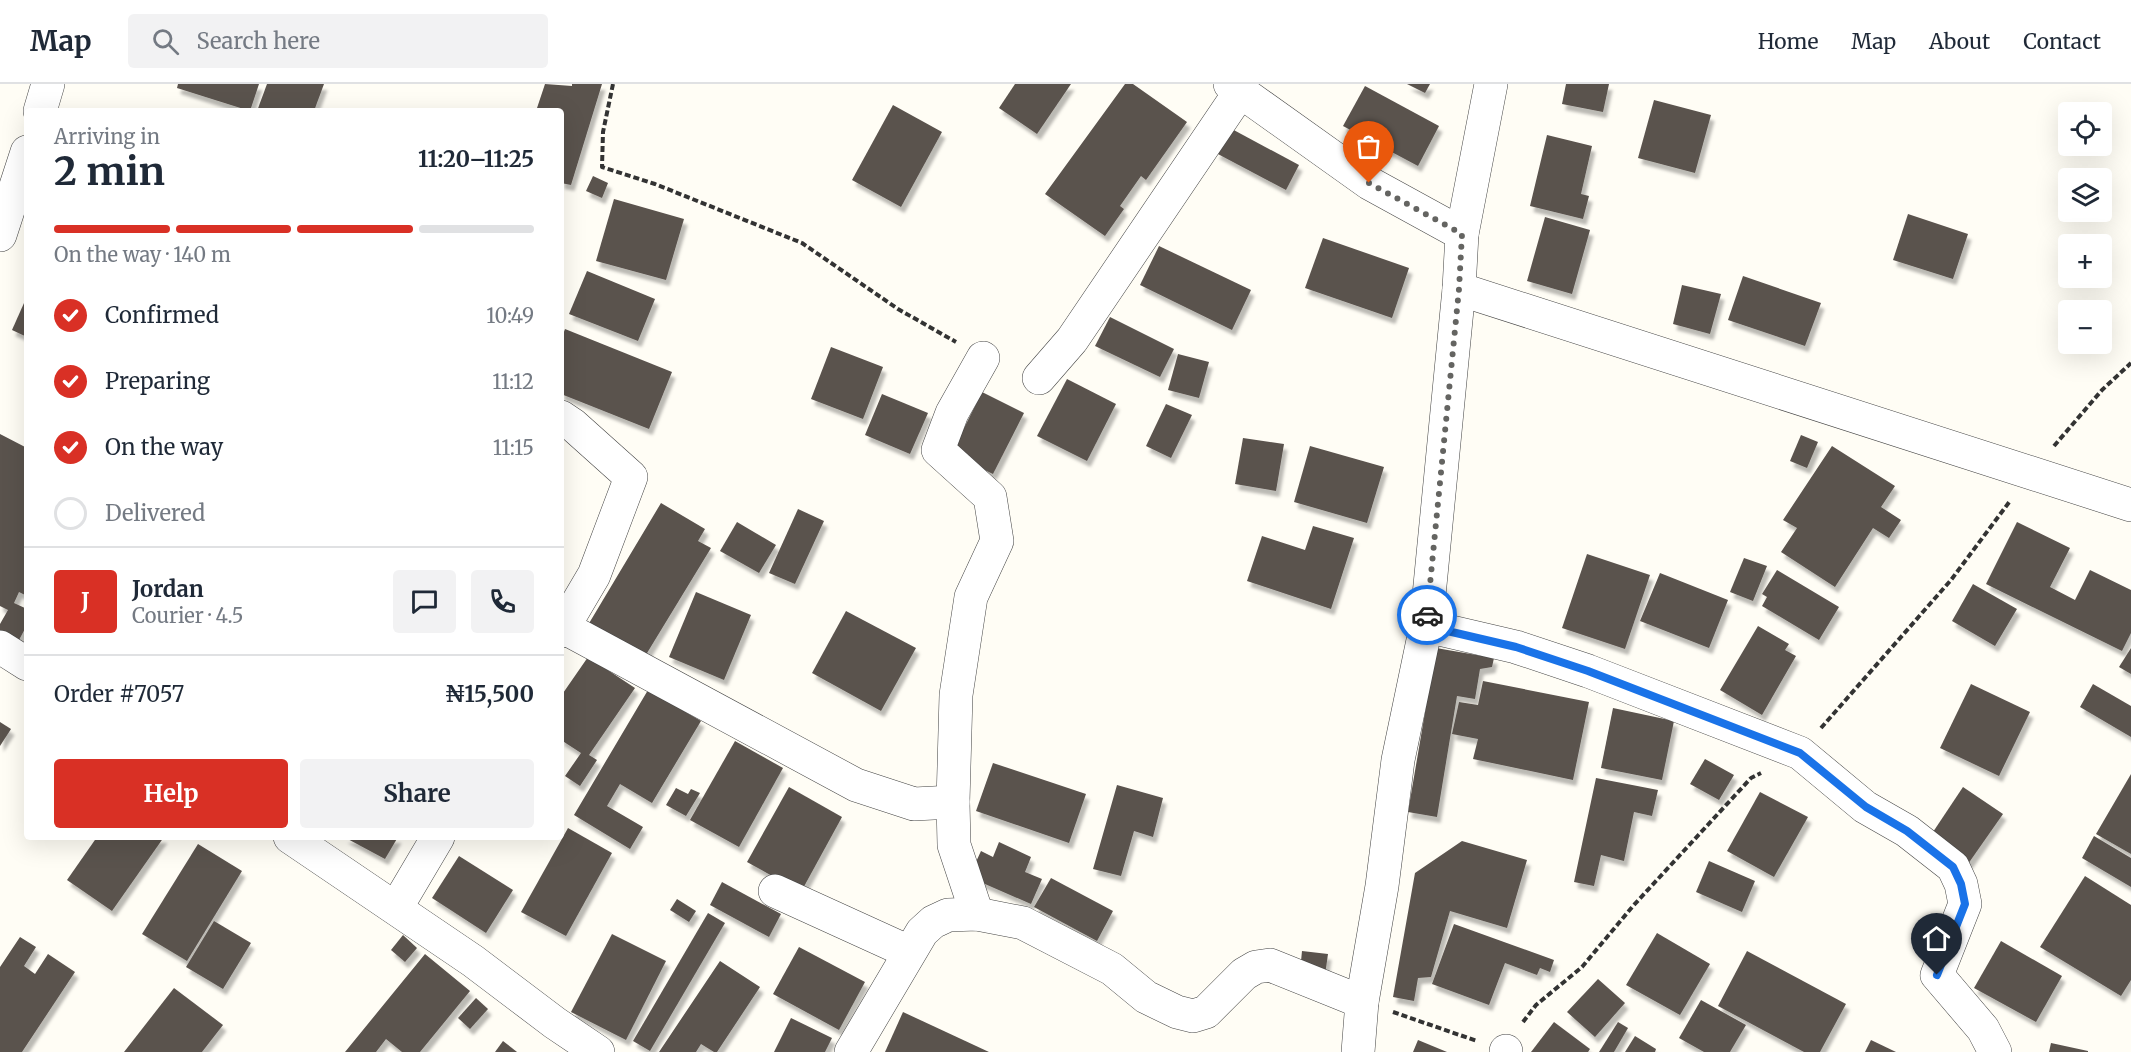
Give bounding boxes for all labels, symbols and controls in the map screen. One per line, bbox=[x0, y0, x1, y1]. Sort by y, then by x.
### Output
search box bbox=[128, 14, 548, 68]
text: Map bbox=[30, 23, 92, 59]
icon: search bbox=[149, 25, 182, 58]
text: Search here bbox=[197, 27, 320, 55]
text: Home bbox=[1758, 28, 1818, 55]
text: Map bbox=[1851, 28, 1896, 55]
text: About bbox=[1929, 28, 1990, 55]
text: Contact bbox=[2023, 28, 2101, 55]
map controls bbox=[2058, 102, 2112, 354]
button: locate bbox=[2058, 102, 2112, 156]
pin bbox=[1343, 121, 1394, 183]
text: Arriving in bbox=[54, 124, 160, 149]
icon: bag bbox=[1352, 130, 1385, 163]
text: 11:20–11:25 bbox=[418, 145, 534, 173]
text: 2 min bbox=[54, 147, 165, 196]
button: layers bbox=[2058, 168, 2112, 222]
button: + bbox=[2058, 234, 2112, 288]
text: On the way · 140 m bbox=[54, 242, 231, 267]
icon: check bbox=[54, 299, 87, 332]
button: − bbox=[2058, 300, 2112, 354]
text: Confirmed bbox=[105, 301, 219, 329]
text: 10:49 bbox=[486, 303, 534, 328]
icon: check bbox=[54, 365, 87, 398]
text: Preparing bbox=[105, 367, 210, 395]
text: 11:12 bbox=[492, 369, 534, 394]
icon: check bbox=[54, 431, 87, 464]
text: On the way bbox=[105, 433, 223, 461]
text: 11:15 bbox=[493, 435, 534, 460]
text: Delivered bbox=[105, 499, 205, 527]
button: chat bbox=[393, 570, 456, 633]
button: phone bbox=[471, 570, 534, 633]
text: Jordan bbox=[132, 575, 204, 603]
courier bbox=[1397, 585, 1457, 645]
text: J bbox=[81, 587, 90, 615]
icon: car bbox=[1411, 599, 1444, 632]
text: Courier · 4.5 bbox=[132, 603, 244, 628]
text: Order #7057 bbox=[54, 680, 184, 708]
text: ₦15,500 bbox=[444, 680, 534, 708]
button: Help bbox=[54, 759, 288, 828]
button: Share bbox=[300, 759, 534, 828]
pin bbox=[1911, 913, 1962, 975]
icon: home bbox=[1920, 922, 1953, 955]

